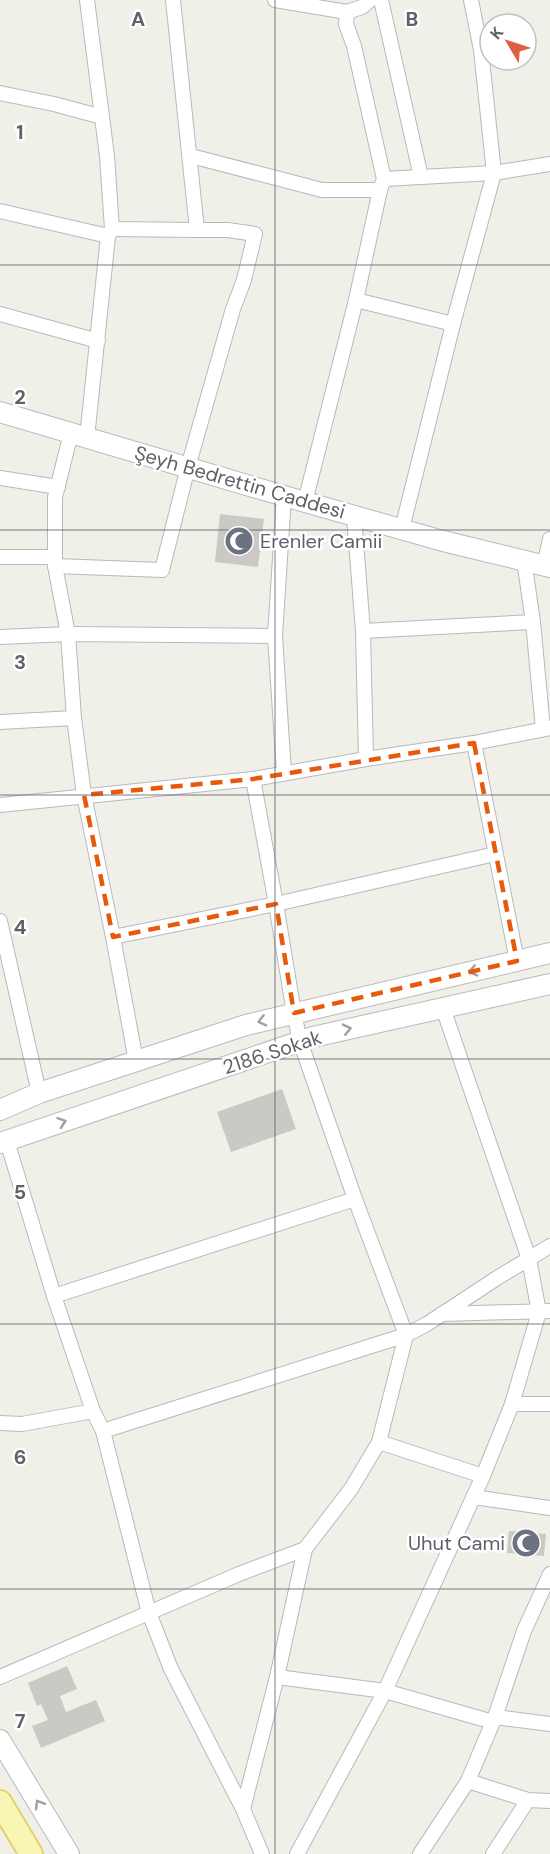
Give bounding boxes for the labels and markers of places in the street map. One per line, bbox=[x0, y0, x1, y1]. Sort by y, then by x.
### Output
mosque icon: Erenler Camii bbox=[223, 525, 255, 557]
place label: Erenler Camii bbox=[260, 528, 382, 554]
mosque icon: Uhut Cami bbox=[510, 1527, 542, 1559]
place label: Uhut Cami bbox=[408, 1530, 505, 1556]

